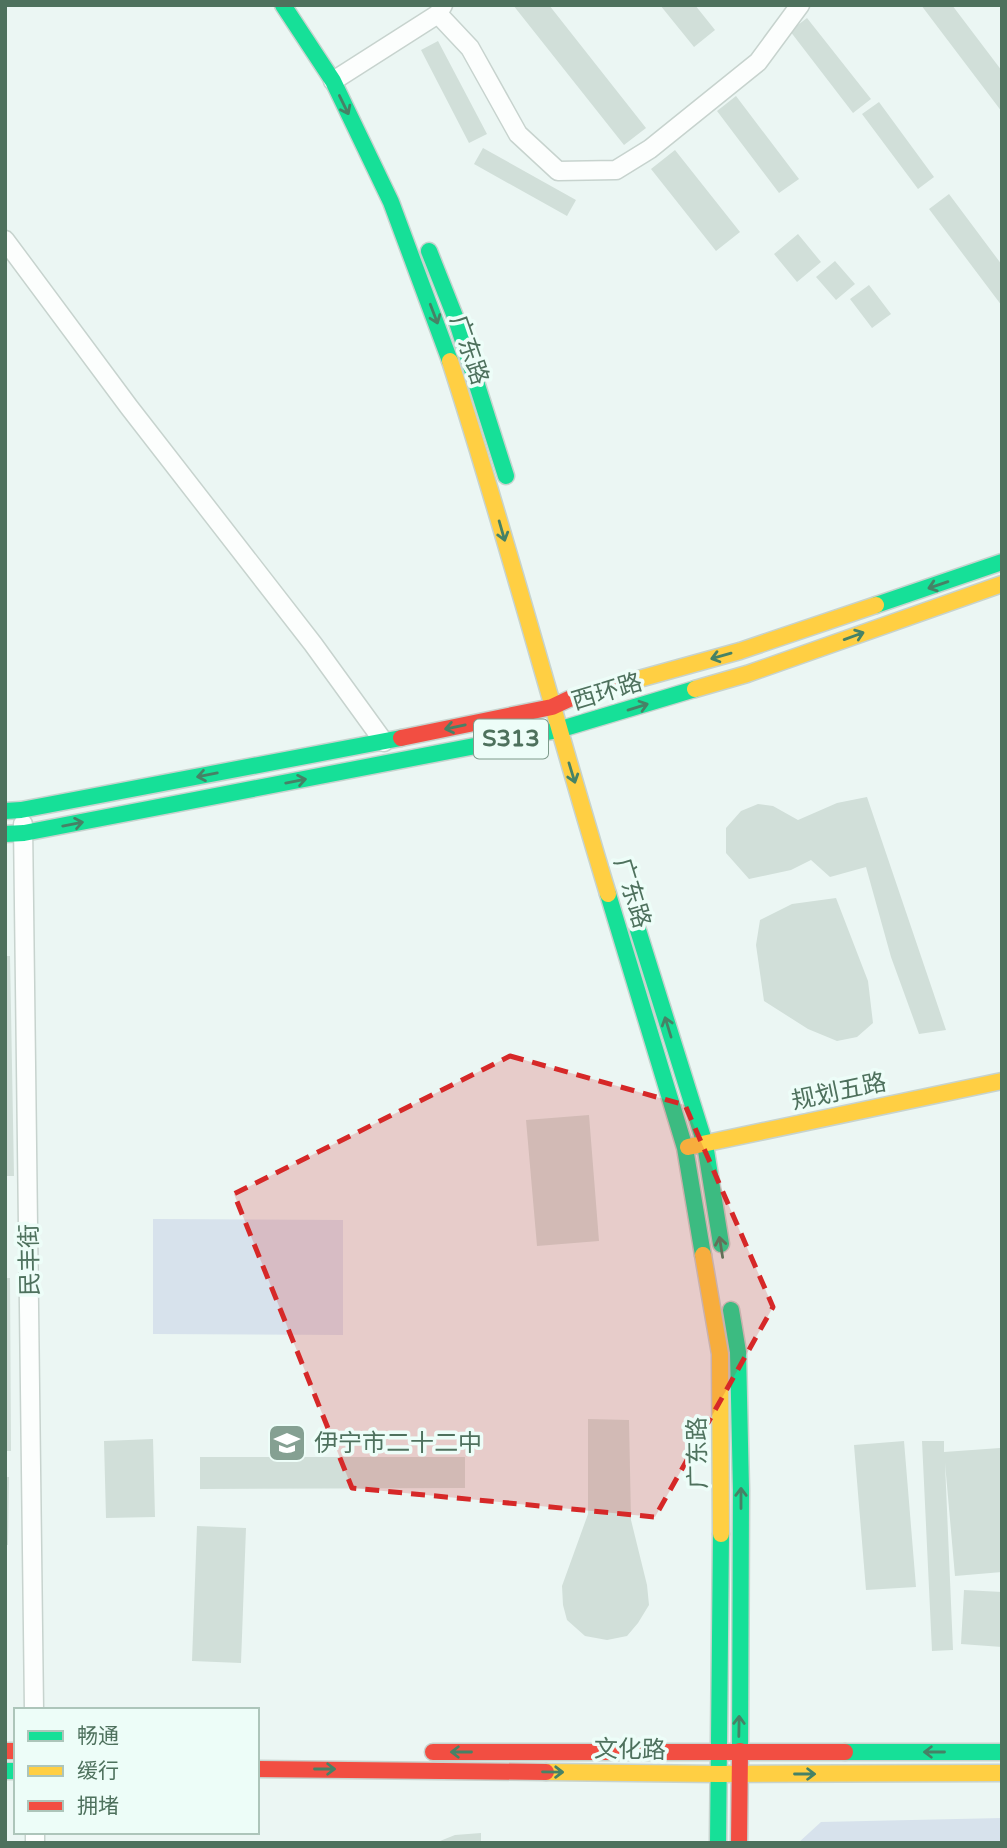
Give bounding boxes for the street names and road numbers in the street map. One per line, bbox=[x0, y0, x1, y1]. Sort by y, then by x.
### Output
street label: 广东路 bbox=[444, 311, 494, 389]
street label: 西环路 bbox=[568, 668, 646, 716]
road number: S313 bbox=[474, 720, 548, 758]
street label: 广东路 bbox=[608, 854, 656, 932]
street label: 规划五路 bbox=[789, 1068, 889, 1116]
street label: 民丰街 bbox=[15, 1224, 45, 1296]
street label: 广东路 bbox=[683, 1417, 713, 1489]
street label: 文化路 bbox=[594, 1735, 666, 1765]

